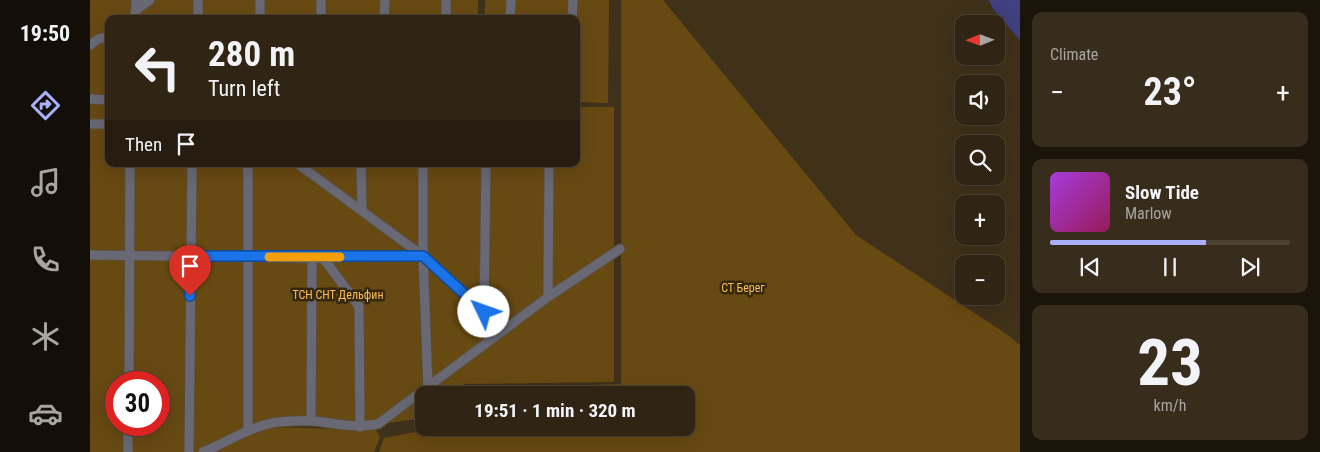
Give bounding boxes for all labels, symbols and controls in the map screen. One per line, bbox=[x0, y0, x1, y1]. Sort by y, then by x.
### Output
north arrow bbox=[955, 15, 1005, 65]
map controls bbox=[955, 15, 1005, 305]
text: 19:50 bbox=[20, 21, 70, 46]
text: 280 m bbox=[208, 34, 295, 75]
icon: left bbox=[125, 35, 190, 100]
text: Climate bbox=[1050, 45, 1098, 64]
text: 23° bbox=[1143, 70, 1197, 114]
button: sound bbox=[955, 75, 1005, 125]
text: Turn left bbox=[208, 76, 280, 101]
text: − bbox=[1050, 76, 1064, 109]
text: + bbox=[1276, 76, 1290, 109]
icon: directions bbox=[28, 88, 63, 123]
icon: arrive bbox=[172, 130, 200, 158]
text: Then bbox=[125, 133, 162, 156]
button: search bbox=[955, 135, 1005, 185]
icon: music bbox=[28, 165, 63, 200]
text: Slow Tide bbox=[1125, 181, 1199, 204]
button: + bbox=[955, 195, 1005, 245]
text: Marlow bbox=[1125, 204, 1172, 223]
icon: phone bbox=[28, 242, 63, 277]
pin bbox=[169, 245, 211, 296]
icon: arrive bbox=[176, 252, 204, 280]
icon: previous bbox=[1076, 253, 1104, 281]
icon: pause bbox=[1156, 253, 1184, 281]
icon: next bbox=[1236, 253, 1264, 281]
button: − bbox=[955, 255, 1005, 305]
park label: СТ Берег bbox=[721, 281, 765, 295]
position arrow bbox=[457, 285, 509, 337]
park label: ТСН СНТ Дельфин bbox=[292, 288, 384, 302]
icon: climate bbox=[28, 319, 63, 354]
text: 23 bbox=[1137, 325, 1203, 401]
speed limit sign: 30 bbox=[105, 371, 170, 436]
icon: car bbox=[28, 396, 63, 431]
text: km/h bbox=[1154, 396, 1186, 415]
text: 19:51 · 1 min · 320 m bbox=[474, 399, 636, 422]

